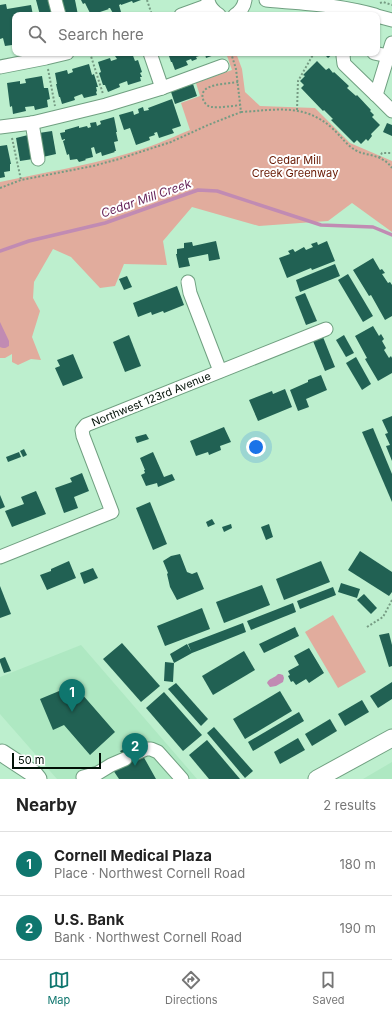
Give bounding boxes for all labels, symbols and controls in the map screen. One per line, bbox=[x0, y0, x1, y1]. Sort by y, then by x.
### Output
search box bbox=[12, 12, 380, 56]
icon: search bbox=[26, 23, 48, 45]
text: Search here bbox=[58, 25, 144, 44]
park label: Cedar Mill Creek Greenway bbox=[252, 153, 338, 180]
water label: Cedar Mill Creek bbox=[99, 175, 194, 221]
street label: Northwest 123rd Avenue bbox=[89, 369, 213, 429]
your location bbox=[246, 437, 266, 457]
pin: 1 bbox=[59, 679, 85, 712]
pin: 2 bbox=[122, 733, 148, 766]
scale bar bbox=[12, 751, 101, 770]
text: 50 m bbox=[18, 753, 44, 767]
text: Nearby bbox=[16, 795, 77, 815]
text: 2 results bbox=[323, 797, 376, 813]
text: Cornell Medical Plaza bbox=[54, 846, 212, 865]
text: 1 bbox=[26, 856, 32, 872]
text: 180 m bbox=[339, 856, 376, 872]
text: Place · Northwest Cornell Road bbox=[54, 865, 245, 881]
text: U.S. Bank bbox=[54, 910, 124, 929]
text: 2 bbox=[25, 920, 33, 936]
text: 190 m bbox=[339, 920, 376, 936]
text: Bank · Northwest Cornell Road bbox=[54, 929, 242, 945]
tab: Map bbox=[47, 969, 70, 1007]
tab: Directions bbox=[165, 969, 218, 1007]
tab: Saved bbox=[312, 969, 345, 1007]

